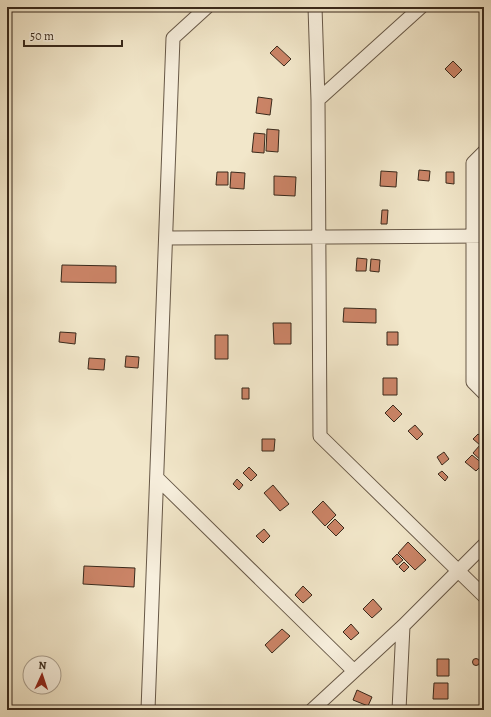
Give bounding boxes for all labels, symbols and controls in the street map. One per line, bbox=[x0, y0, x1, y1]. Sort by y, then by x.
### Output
scale bar bbox=[24, 22, 122, 48]
text: 50 m bbox=[30, 28, 54, 44]
north arrow bbox=[22, 655, 62, 695]
text: N bbox=[38, 658, 47, 673]

